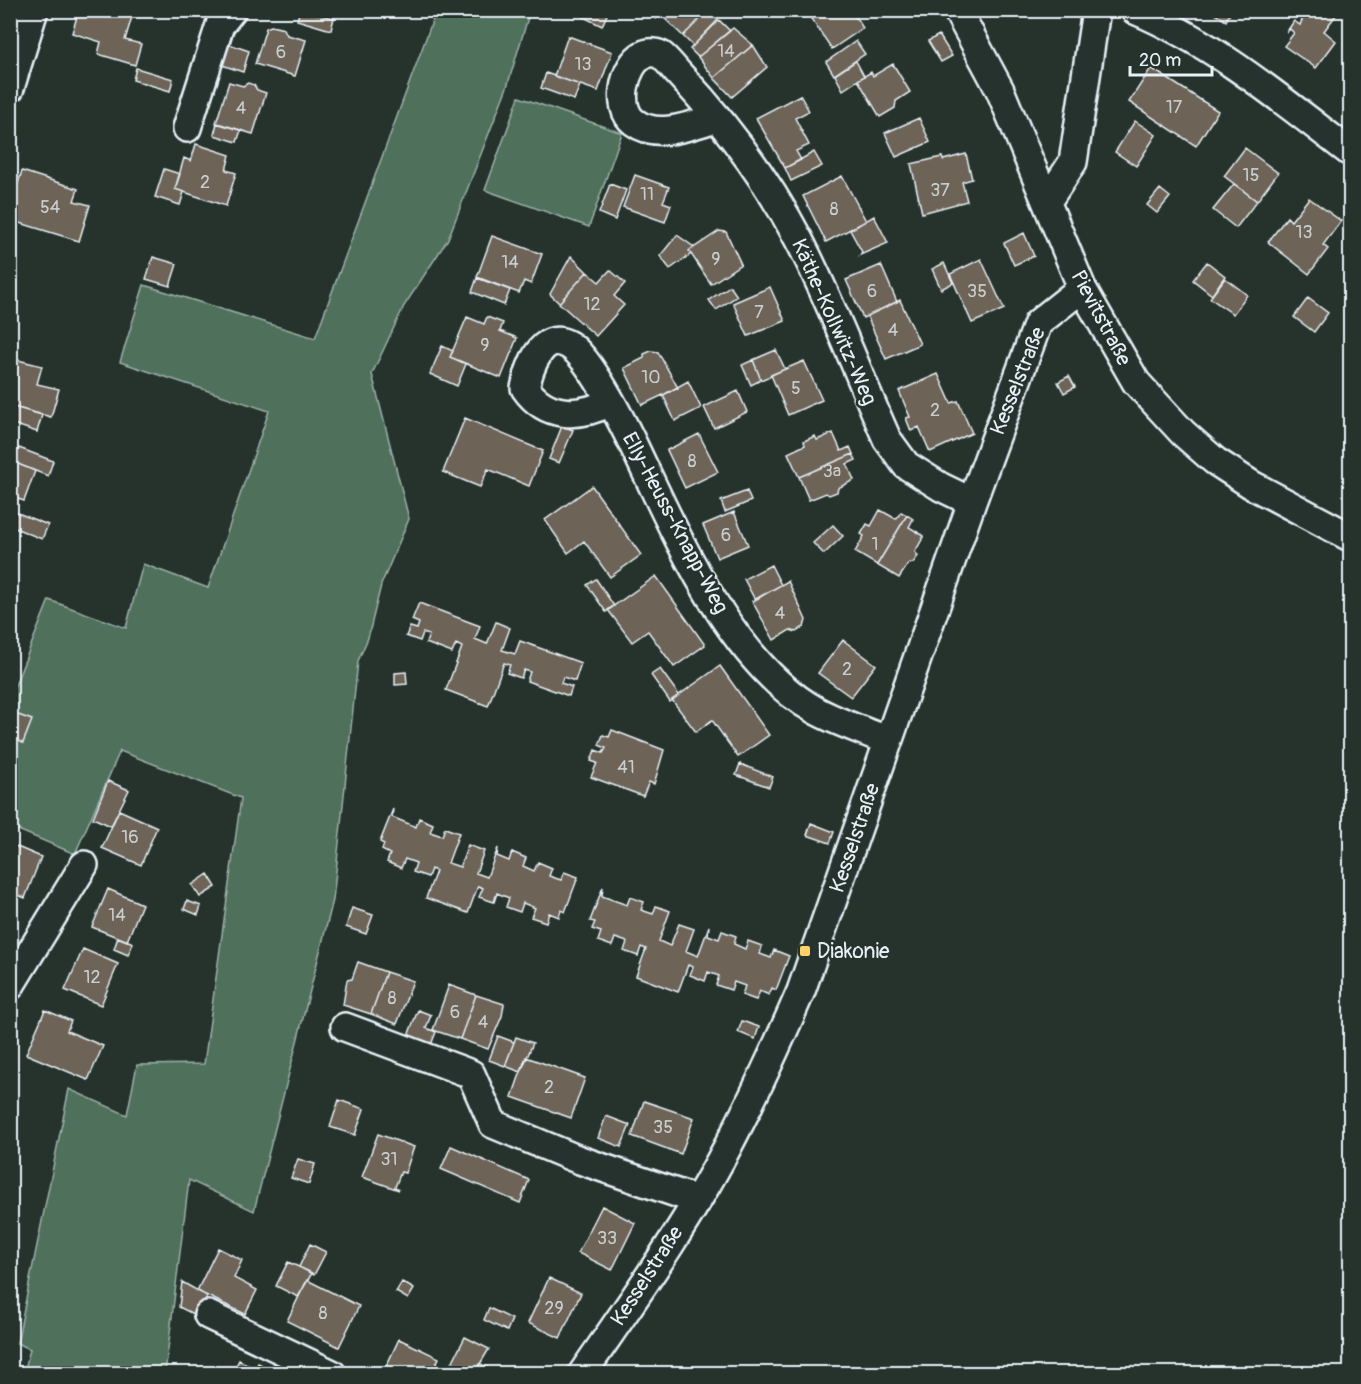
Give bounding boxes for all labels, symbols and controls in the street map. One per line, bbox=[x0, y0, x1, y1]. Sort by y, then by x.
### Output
scale bar bbox=[1130, 39, 1212, 77]
house number: 14 bbox=[717, 40, 735, 63]
house number: 6 bbox=[276, 41, 286, 64]
text: 20 m bbox=[1139, 49, 1181, 72]
house number: 13 bbox=[574, 53, 592, 76]
house number: 17 bbox=[1166, 96, 1183, 119]
house number: 4 bbox=[236, 97, 247, 120]
house number: 15 bbox=[1243, 164, 1259, 187]
house number: 2 bbox=[200, 171, 210, 194]
house number: 37 bbox=[930, 179, 950, 202]
house number: 11 bbox=[640, 183, 654, 206]
house number: 54 bbox=[40, 196, 61, 219]
house number: 8 bbox=[829, 198, 839, 221]
house number: 13 bbox=[1295, 221, 1313, 244]
street label: Käthe-Kollwitz-Weg bbox=[785, 235, 883, 409]
house number: 9 bbox=[711, 248, 721, 271]
house number: 14 bbox=[501, 251, 519, 274]
street label: Pievitstraße bbox=[1065, 266, 1138, 371]
house number: 6 bbox=[867, 280, 877, 303]
house number: 35 bbox=[967, 280, 987, 303]
house number: 12 bbox=[583, 293, 601, 316]
house number: 7 bbox=[754, 301, 764, 324]
house number: 4 bbox=[888, 319, 899, 342]
street label: Kesselstraße bbox=[984, 322, 1052, 439]
house number: 9 bbox=[480, 334, 490, 357]
house number: 10 bbox=[641, 366, 661, 389]
house number: 5 bbox=[791, 377, 801, 400]
house number: 2 bbox=[930, 399, 940, 422]
street label: Elly-Heuss-Knapp-Weg bbox=[616, 428, 734, 618]
house number: 8 bbox=[687, 450, 697, 473]
house number: 3a bbox=[823, 460, 841, 483]
house number: 6 bbox=[721, 524, 731, 547]
house number: 1 bbox=[871, 533, 879, 556]
house number: 4 bbox=[775, 602, 786, 625]
house number: 2 bbox=[842, 658, 852, 681]
house number: 41 bbox=[617, 756, 635, 779]
street label: Kesselstraße bbox=[824, 779, 887, 896]
house number: 16 bbox=[121, 826, 139, 849]
house number: 14 bbox=[108, 904, 126, 927]
place label: Diakonie bbox=[817, 938, 890, 965]
marker: Diakonie bbox=[798, 944, 812, 958]
house number: 12 bbox=[83, 966, 101, 989]
house number: 8 bbox=[387, 987, 397, 1010]
house number: 6 bbox=[450, 1001, 460, 1024]
house number: 4 bbox=[478, 1011, 489, 1034]
house number: 2 bbox=[544, 1076, 554, 1099]
house number: 35 bbox=[653, 1116, 673, 1139]
house number: 31 bbox=[380, 1148, 398, 1171]
street label: Kesselstraße bbox=[605, 1220, 690, 1331]
house number: 33 bbox=[597, 1227, 617, 1250]
house number: 29 bbox=[544, 1297, 564, 1320]
house number: 8 bbox=[318, 1302, 328, 1325]

